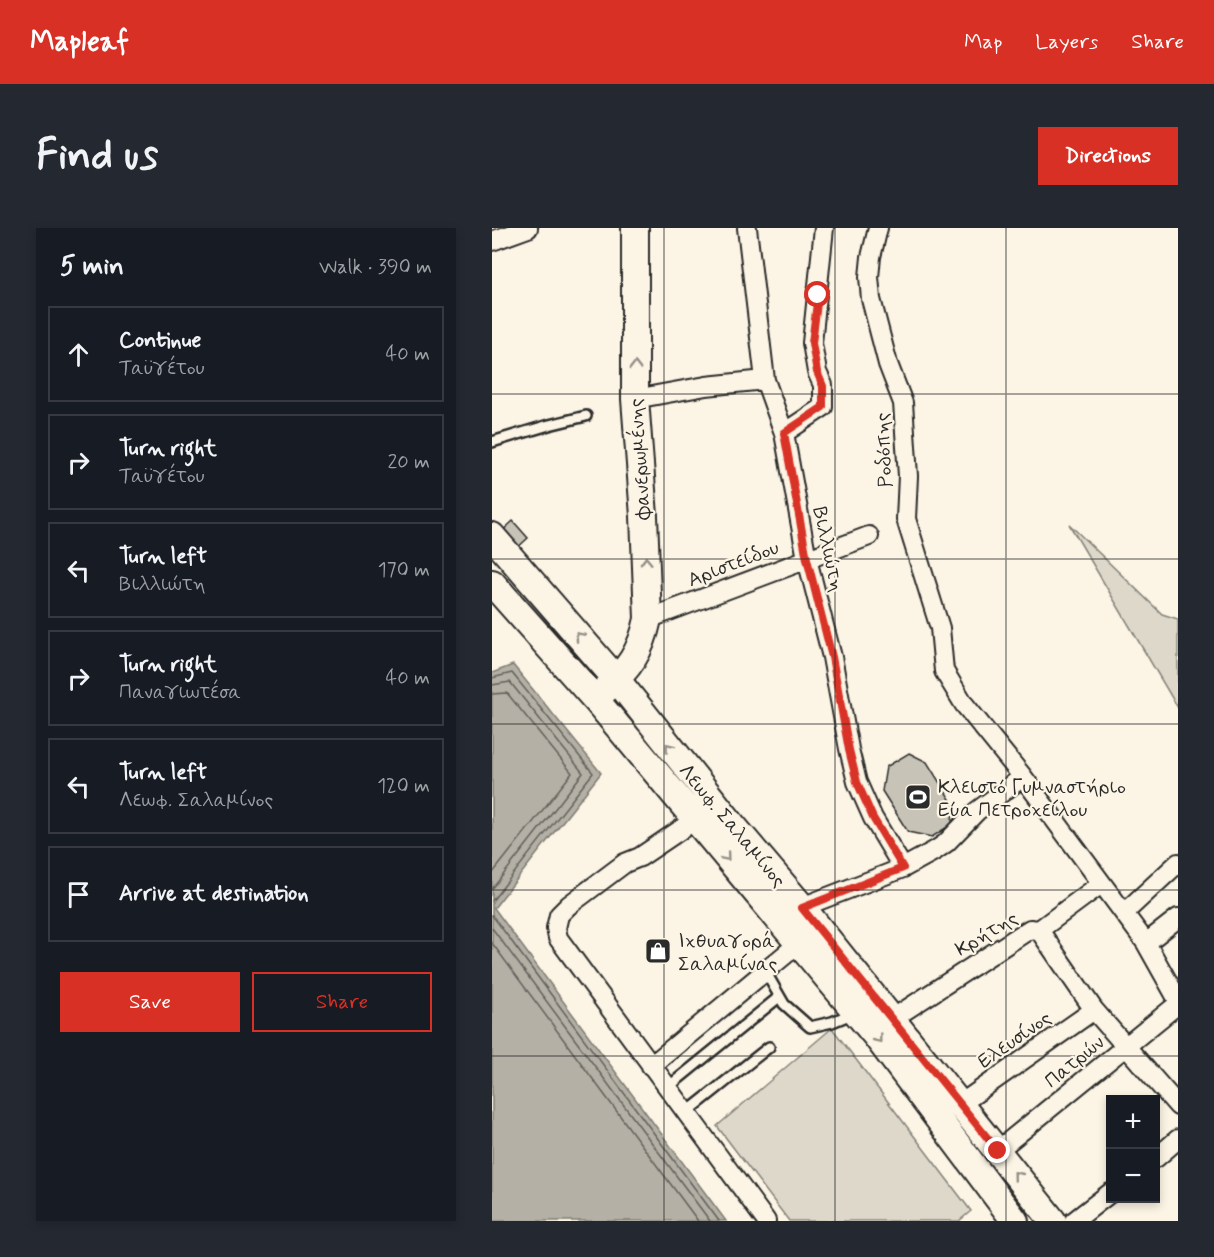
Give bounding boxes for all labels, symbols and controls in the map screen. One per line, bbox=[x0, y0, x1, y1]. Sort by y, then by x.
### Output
text: Mapleaf bbox=[30, 24, 129, 61]
text: Map bbox=[964, 28, 1002, 56]
text: Layers bbox=[1035, 28, 1098, 56]
text: Share bbox=[1131, 28, 1184, 56]
button: Directions bbox=[1038, 127, 1178, 185]
text: Find us bbox=[36, 129, 158, 184]
text: 5 min bbox=[60, 250, 124, 284]
text: Walk · 390 m bbox=[319, 254, 432, 281]
route start bbox=[804, 281, 830, 307]
text: Continue bbox=[119, 327, 201, 355]
icon: ahead bbox=[62, 338, 95, 371]
text: 40 m bbox=[386, 341, 430, 368]
text: Ταϋγέτου bbox=[119, 355, 205, 382]
one-way arrow bbox=[629, 361, 641, 370]
street label: Φανερωμένης bbox=[623, 397, 658, 521]
street label: Ροδόπης bbox=[869, 412, 900, 488]
text: Turn right bbox=[119, 435, 217, 463]
icon: right bbox=[62, 446, 95, 479]
text: 20 m bbox=[387, 449, 430, 476]
text: Ταϋγέτου bbox=[119, 463, 205, 490]
street label: Βιλλιώτη bbox=[805, 504, 850, 594]
street label: Αριστείδου bbox=[684, 535, 783, 594]
text: Turn left bbox=[119, 543, 207, 571]
icon: left bbox=[62, 554, 95, 587]
one-way arrow bbox=[639, 556, 652, 565]
text: 170 m bbox=[378, 557, 430, 584]
text: Βιλλιώτη bbox=[119, 571, 206, 598]
one-way arrow bbox=[575, 632, 586, 643]
text: Turn right bbox=[119, 651, 217, 679]
icon: right bbox=[62, 662, 95, 695]
text: 40 m bbox=[386, 665, 430, 692]
text: Παναγιωτέσα bbox=[119, 679, 241, 706]
one-way arrow bbox=[665, 742, 676, 753]
street label: Λεωφ. Σαλαμίνος bbox=[672, 758, 792, 894]
text: Turn left bbox=[119, 759, 207, 787]
icon: left bbox=[62, 770, 95, 803]
text: 120 m bbox=[377, 773, 430, 800]
place label: Κλειστό Γυμναστήριο Εύα Πετροχείλου bbox=[938, 774, 1126, 824]
sports icon: Κλειστό Γυμναστήριο Εύα Πετροχείλου bbox=[903, 782, 933, 812]
text: Λεωφ. Σαλαμίνος bbox=[119, 787, 273, 814]
one-way arrow bbox=[719, 850, 730, 861]
icon: arrive bbox=[62, 878, 95, 911]
text: Arrive at destination bbox=[119, 880, 309, 908]
street label: Κρήτης bbox=[950, 905, 1023, 963]
place label: Ιχθυαγορά Σαλαμίνας bbox=[678, 928, 778, 978]
shop icon: Ιχθυαγορά Σαλαμίνας bbox=[643, 936, 673, 966]
button: Save bbox=[60, 972, 240, 1032]
button: Share bbox=[252, 972, 432, 1032]
street label: Ελευσίνος bbox=[973, 1005, 1057, 1075]
street label: Πατρών bbox=[1039, 1030, 1111, 1095]
one-way arrow bbox=[870, 1032, 881, 1043]
map controls bbox=[1106, 1095, 1160, 1203]
button: + bbox=[1106, 1095, 1160, 1149]
route end bbox=[984, 1137, 1010, 1163]
button: − bbox=[1106, 1149, 1160, 1203]
one-way arrow bbox=[1013, 1171, 1024, 1182]

